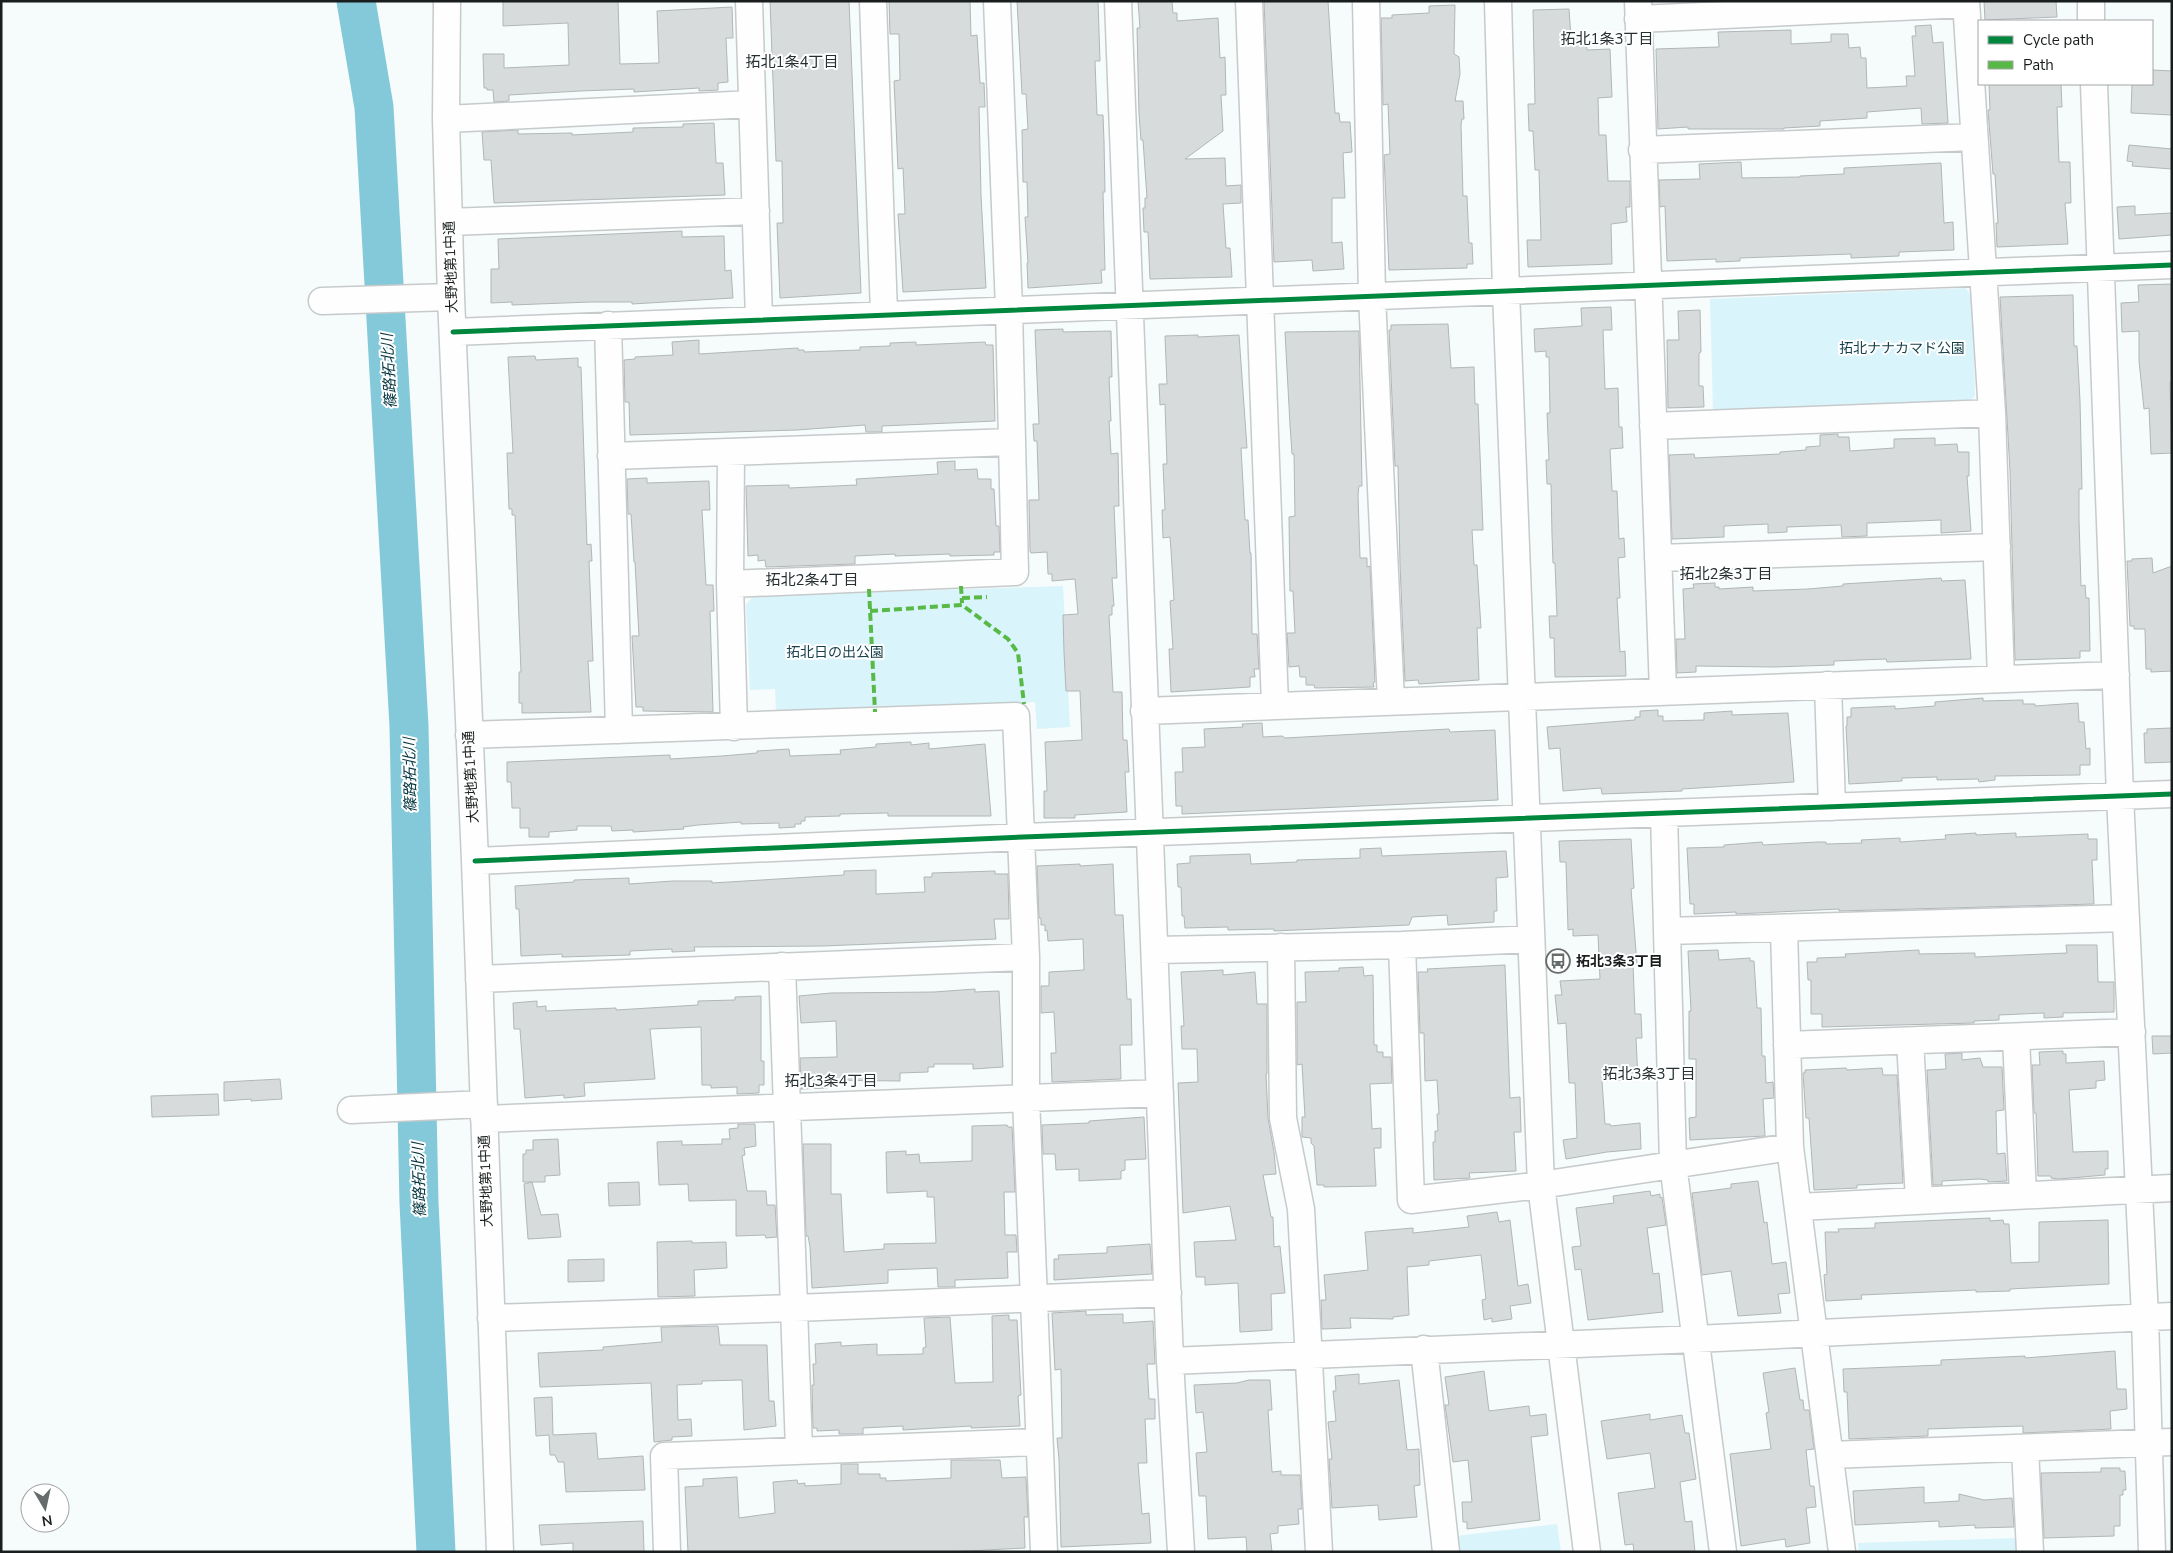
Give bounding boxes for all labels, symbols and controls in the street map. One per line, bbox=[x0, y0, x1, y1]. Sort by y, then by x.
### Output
legend bbox=[1978, 20, 2153, 85]
district label: 拓北1条3丁目 bbox=[1560, 29, 1654, 49]
text: Cycle path bbox=[2023, 30, 2094, 50]
district label: 拓北1条4丁目 bbox=[745, 52, 839, 72]
text: Path bbox=[2023, 55, 2054, 75]
street label: 大野地第1中通 bbox=[440, 220, 462, 314]
water label: 篠路拓北川 bbox=[377, 331, 401, 409]
park label: 拓北ナナカマド公園 bbox=[1839, 339, 1965, 358]
district label: 拓北2条3丁目 bbox=[1679, 564, 1773, 584]
district label: 拓北2条4丁目 bbox=[765, 570, 859, 590]
park label: 拓北日の出公園 bbox=[786, 643, 884, 662]
street label: 大野地第1中通 bbox=[459, 730, 483, 824]
water label: 篠路拓北川 bbox=[399, 735, 421, 813]
bus stop icon: 拓北3条3丁目 bbox=[1545, 948, 1571, 974]
place label: 拓北3条3丁目 bbox=[1576, 952, 1663, 971]
district label: 拓北3条3丁目 bbox=[1602, 1064, 1696, 1084]
district label: 拓北3条4丁目 bbox=[784, 1071, 878, 1091]
street label: 大野地第1中通 bbox=[475, 1134, 497, 1228]
water label: 篠路拓北川 bbox=[408, 1140, 430, 1218]
north arrow bbox=[20, 1483, 70, 1533]
text: N bbox=[40, 1510, 54, 1531]

